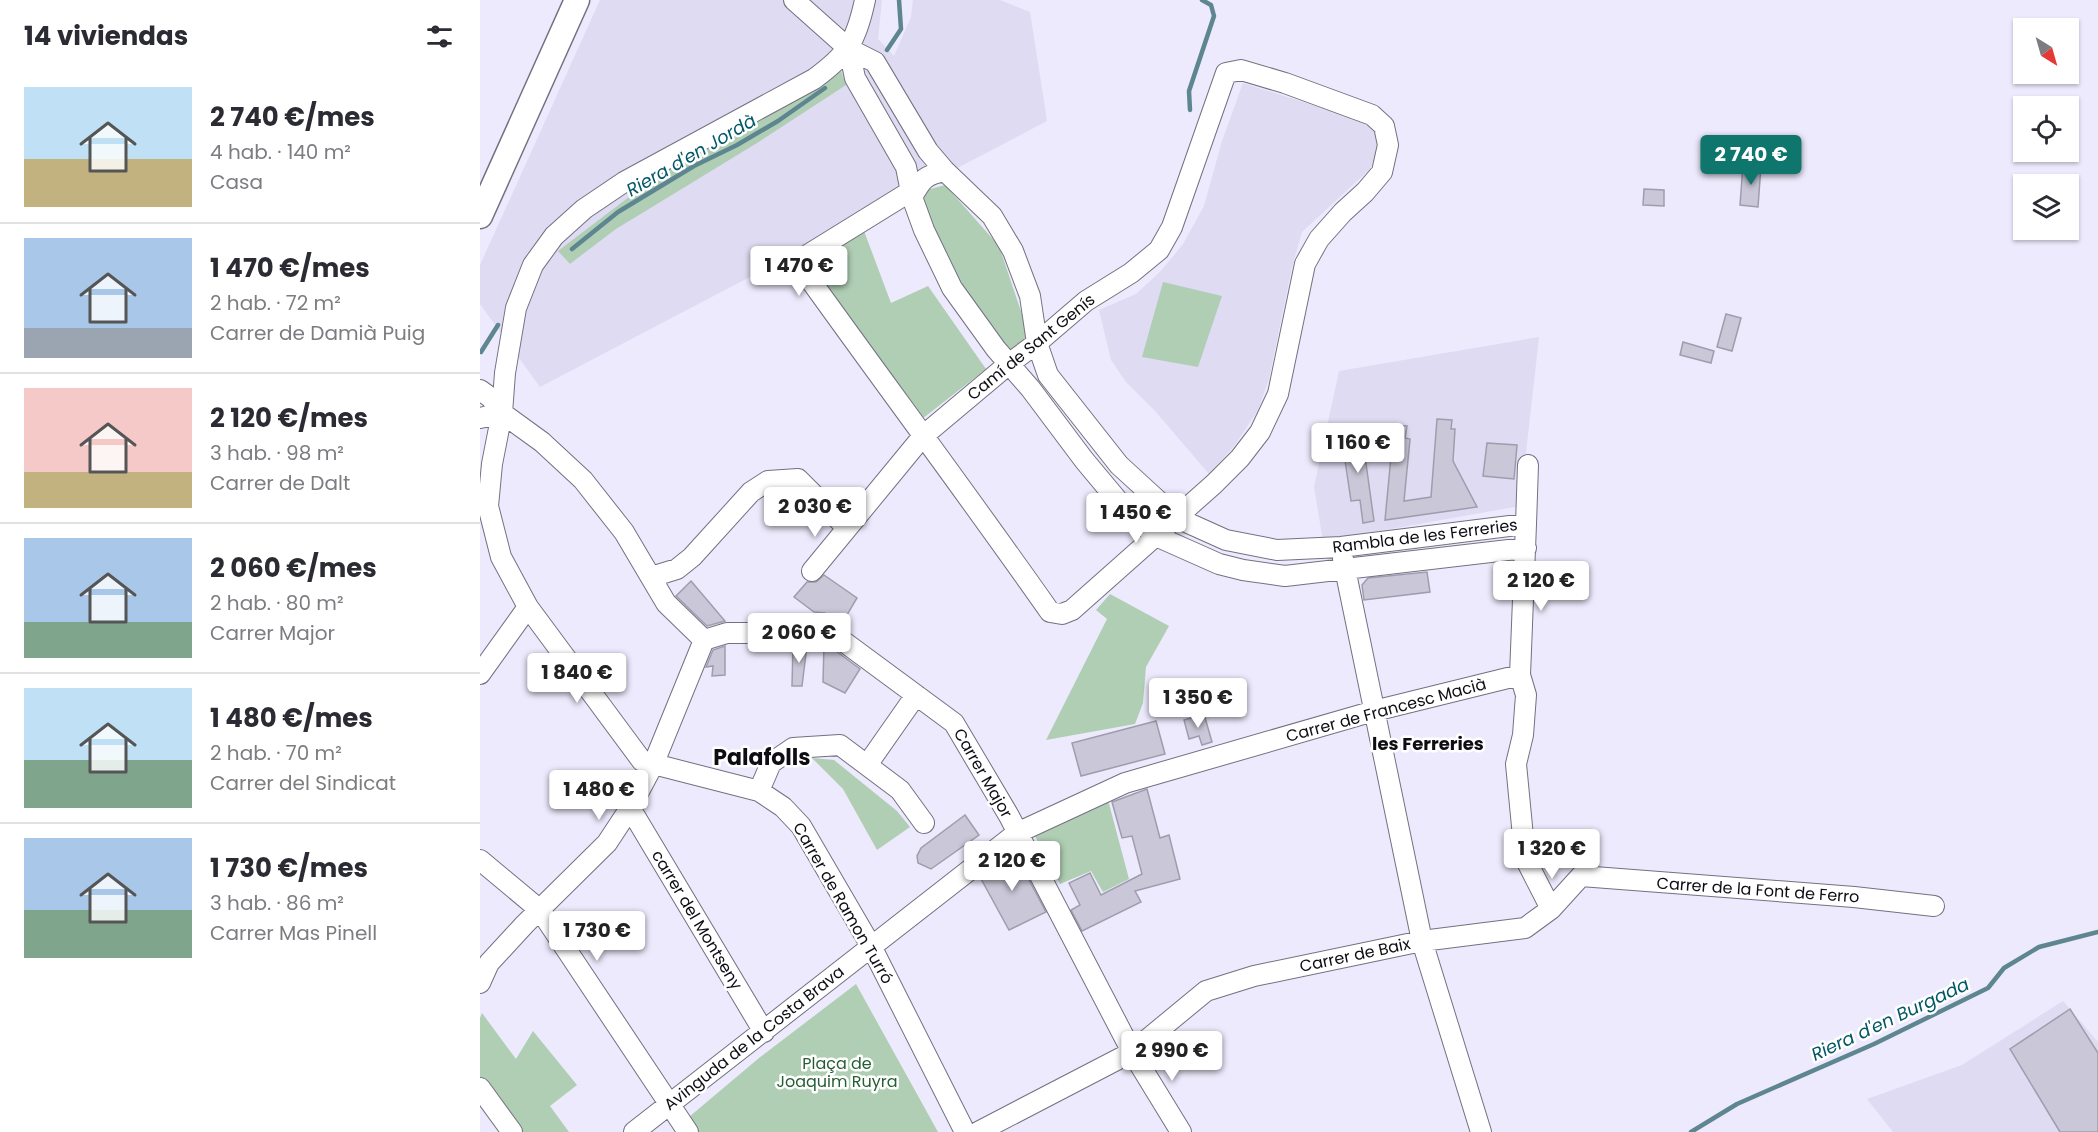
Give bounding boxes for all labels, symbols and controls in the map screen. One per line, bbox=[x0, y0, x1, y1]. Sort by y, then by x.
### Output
text: 14 viviendas bbox=[24, 18, 188, 54]
north arrow bbox=[2013, 18, 2079, 84]
map controls bbox=[2013, 18, 2079, 240]
icon: filters bbox=[423, 20, 456, 53]
button: locate bbox=[2013, 96, 2079, 162]
text: 2 740 €/mes bbox=[210, 99, 375, 135]
water label: Riera d'en Jordà bbox=[622, 108, 760, 202]
icon: home bbox=[72, 111, 144, 183]
pin: 2 740 € bbox=[1696, 135, 1806, 186]
text: 4 hab. · 140 m² bbox=[210, 138, 351, 166]
text: 2 740 € bbox=[1714, 140, 1788, 168]
text: Casa bbox=[210, 168, 263, 196]
button: layers bbox=[2013, 174, 2079, 240]
pin: 1 470 € bbox=[744, 246, 854, 297]
text: 1 470 €/mes bbox=[210, 250, 370, 286]
text: 1 470 € bbox=[764, 251, 834, 279]
icon: home bbox=[72, 262, 144, 334]
street label: Camí de Sant Genís bbox=[962, 288, 1100, 406]
text: 2 hab. · 72 m² bbox=[210, 289, 341, 317]
text: Carrer de Damià Puig bbox=[210, 319, 425, 347]
text: 2 120 €/mes bbox=[210, 400, 368, 436]
icon: home bbox=[72, 412, 144, 484]
pin: 1 160 € bbox=[1303, 423, 1413, 474]
text: 1 160 € bbox=[1325, 428, 1391, 456]
text: 3 hab. · 98 m² bbox=[210, 439, 344, 467]
text: Carrer de Dalt bbox=[210, 469, 350, 497]
pin: 2 030 € bbox=[760, 487, 870, 538]
text: 2 030 € bbox=[778, 492, 852, 520]
pin: 1 450 € bbox=[1081, 493, 1191, 544]
text: 1 450 € bbox=[1100, 498, 1172, 526]
street label: Rambla de les Ferreries bbox=[1331, 513, 1519, 559]
text: 2 060 €/mes bbox=[210, 550, 377, 586]
pin: 2 120 € bbox=[1486, 561, 1596, 612]
icon: home bbox=[72, 562, 144, 634]
text: 2 120 € bbox=[1507, 566, 1575, 594]
text: 2 hab. · 80 m² bbox=[210, 589, 344, 617]
pin: 2 060 € bbox=[744, 613, 854, 664]
text: 2 060 € bbox=[762, 618, 836, 646]
text: Carrer Major bbox=[210, 619, 335, 647]
pin: 1 840 € bbox=[522, 653, 632, 704]
text: 1 840 € bbox=[541, 658, 613, 686]
street label: Carrer de Francesc Macià bbox=[1283, 672, 1489, 748]
pin: 1 350 € bbox=[1143, 678, 1253, 729]
text: 1 350 € bbox=[1163, 683, 1233, 711]
text: 1 480 €/mes bbox=[210, 700, 373, 736]
icon: home bbox=[72, 712, 144, 784]
street label: Carrer Major bbox=[948, 724, 1018, 822]
district label: les Ferreries bbox=[1372, 731, 1484, 756]
text: 2 hab. · 70 m² bbox=[210, 739, 342, 767]
district label: Palafolls bbox=[713, 742, 811, 773]
text: Carrer del Sindicat bbox=[210, 769, 396, 797]
pin: 1 480 € bbox=[544, 770, 654, 821]
text: 1 480 € bbox=[563, 775, 635, 803]
street label: Carrer de Ramon Turró bbox=[787, 818, 899, 988]
pin: 1 320 € bbox=[1497, 829, 1607, 880]
text: 1 320 € bbox=[1518, 834, 1586, 862]
pin: 2 120 € bbox=[957, 841, 1067, 892]
street label: carrer del Montseny bbox=[646, 846, 748, 994]
text: 2 120 € bbox=[978, 846, 1046, 874]
text: 1 730 €/mes bbox=[210, 850, 368, 886]
icon: home bbox=[72, 862, 144, 934]
street label: Carrer de la Font de Ferro bbox=[1656, 871, 1860, 909]
text: 3 hab. · 86 m² bbox=[210, 889, 344, 917]
pin: 1 730 € bbox=[542, 911, 652, 962]
text: 1 730 € bbox=[563, 916, 631, 944]
text: Carrer Mas Pinell bbox=[210, 919, 377, 947]
street label: Carrer de Baix bbox=[1298, 932, 1413, 978]
street label: Avinguda de la Costa Brava bbox=[659, 960, 849, 1116]
water label: Riera d'en Burgada bbox=[1807, 971, 1973, 1067]
pin: 2 990 € bbox=[1117, 1031, 1227, 1082]
text: 2 990 € bbox=[1135, 1036, 1209, 1064]
park label: Plaça de Joaquim Ruyra bbox=[776, 1052, 898, 1093]

